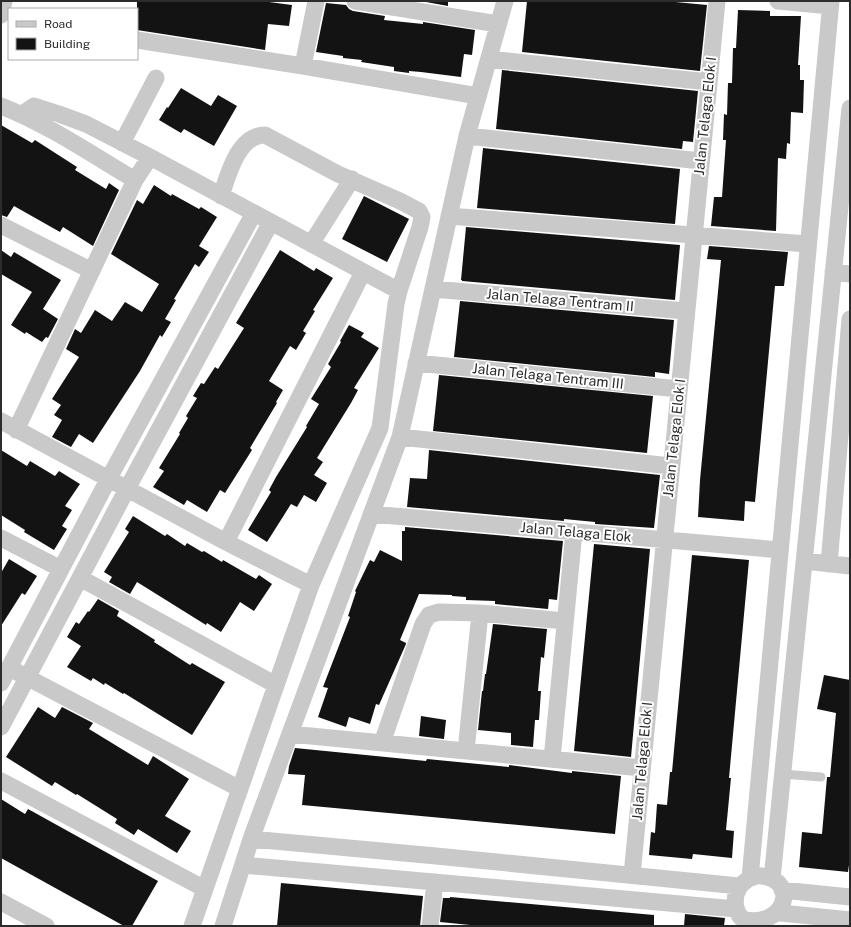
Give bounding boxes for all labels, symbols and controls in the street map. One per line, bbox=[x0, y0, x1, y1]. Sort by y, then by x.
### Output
legend bbox=[8, 8, 138, 60]
text: Road bbox=[44, 17, 72, 31]
text: Building bbox=[44, 37, 90, 51]
street label: Jalan Telaga Elok I bbox=[691, 56, 719, 176]
street label: Jalan Telaga Tentram II bbox=[485, 286, 635, 314]
street label: Jalan Telaga Tentram III bbox=[471, 360, 625, 392]
street label: Jalan Telaga Elok I bbox=[660, 378, 688, 498]
street label: Jalan Telaga Elok bbox=[520, 519, 632, 545]
street label: Jalan Telaga Elok I bbox=[629, 701, 655, 821]

